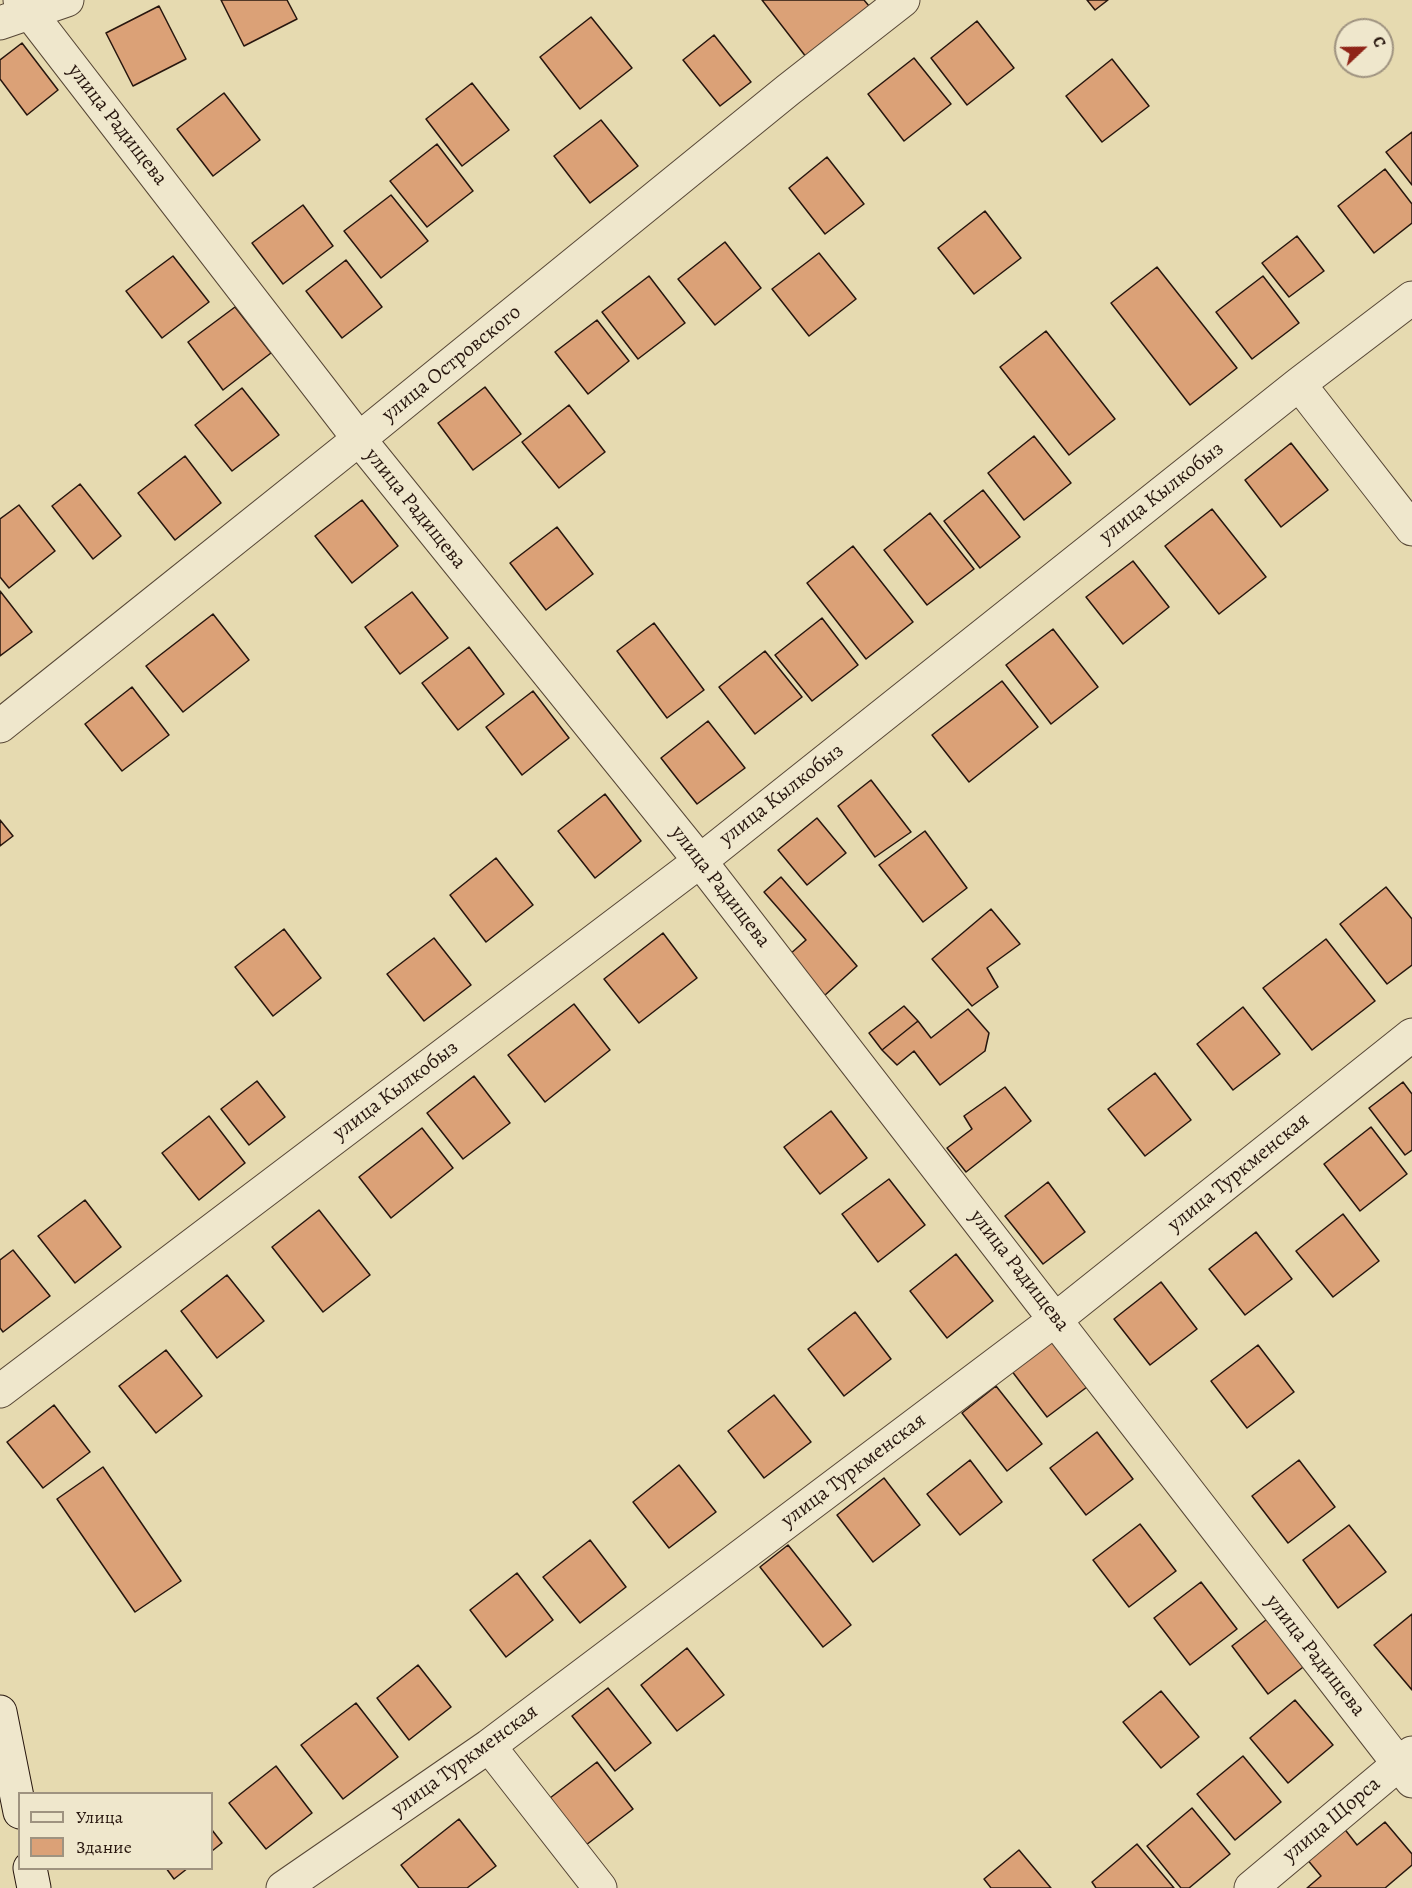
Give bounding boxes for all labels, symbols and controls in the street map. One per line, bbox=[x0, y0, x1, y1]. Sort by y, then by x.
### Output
north arrow bbox=[1334, 18, 1394, 78]
text: С bbox=[1367, 33, 1391, 51]
street label: улица Радищева bbox=[62, 59, 172, 191]
street label: улица Островского bbox=[377, 300, 527, 428]
street label: улица Кылкобыз bbox=[1095, 437, 1229, 549]
street label: улица Радищева bbox=[359, 444, 471, 574]
street label: улица Кылкобыз bbox=[715, 739, 849, 851]
street label: улица Радищева bbox=[665, 821, 775, 953]
street label: улица Кылкобыз bbox=[328, 1036, 464, 1146]
street label: улица Туркменская bbox=[1163, 1108, 1315, 1238]
street label: улица Радищева bbox=[964, 1205, 1074, 1337]
street label: улица Туркменская bbox=[777, 1408, 931, 1534]
street label: улица Радищева bbox=[1260, 1590, 1370, 1722]
street label: улица Туркменская bbox=[387, 1699, 543, 1823]
street label: улица Щорса bbox=[1278, 1772, 1386, 1868]
legend bbox=[18, 1792, 213, 1870]
text: Улица bbox=[76, 1805, 123, 1829]
text: Здание bbox=[76, 1835, 132, 1859]

